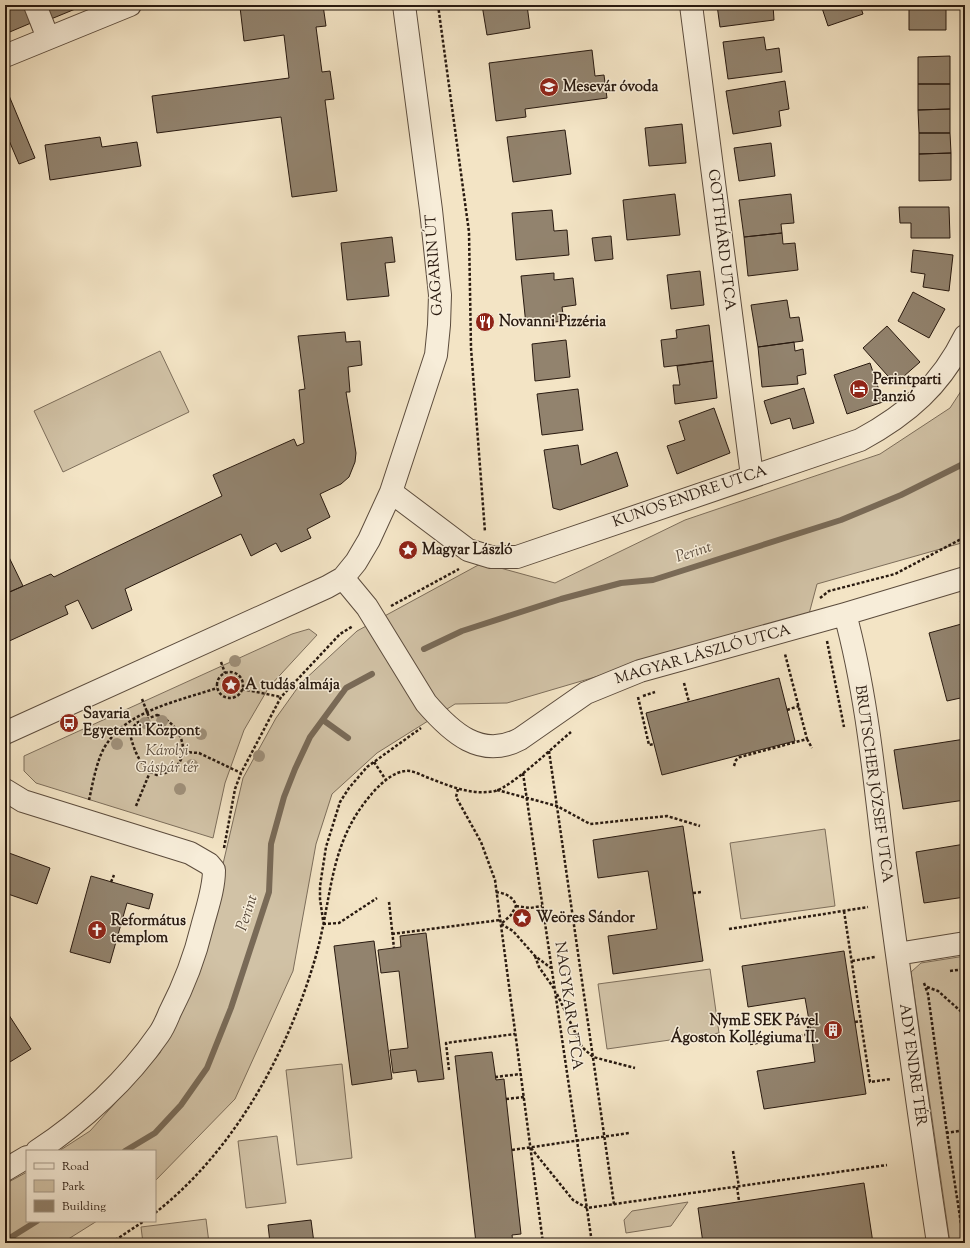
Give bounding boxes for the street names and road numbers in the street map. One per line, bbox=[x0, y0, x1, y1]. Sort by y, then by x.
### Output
street label: GOTTHÁRD UTCA bbox=[702, 168, 741, 312]
street label: GAGARIN ÚT bbox=[419, 213, 449, 317]
street label: KUNOS ENDRE UTCA bbox=[610, 461, 770, 533]
street label: MAGYAR LÁSZLÓ UTCA bbox=[612, 618, 793, 690]
street label: BRUTSCHER JÓZSEF UTCA bbox=[849, 683, 899, 884]
street label: NAGYKAR UTCA bbox=[549, 940, 587, 1072]
street label: ADY ENDRE TÉR bbox=[893, 1002, 932, 1128]

